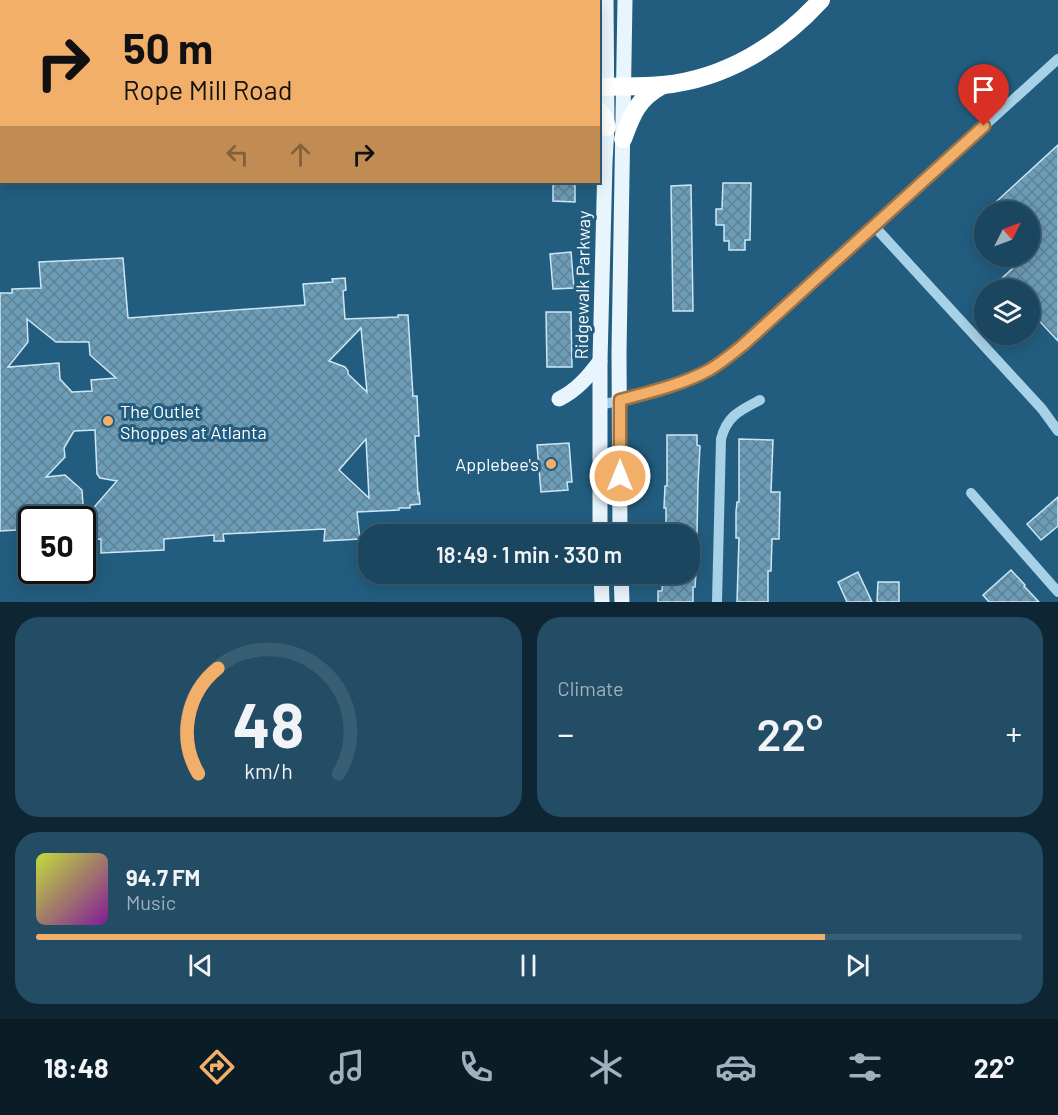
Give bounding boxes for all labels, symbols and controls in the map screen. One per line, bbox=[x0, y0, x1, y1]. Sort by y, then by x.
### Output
text: 50 m bbox=[123, 22, 213, 72]
icon: right bbox=[24, 24, 102, 102]
pin bbox=[958, 64, 1009, 126]
text: Rope Mill Road bbox=[123, 73, 292, 105]
icon: arrive bbox=[967, 73, 1000, 106]
icon: left bbox=[221, 138, 254, 171]
icon: ahead bbox=[284, 138, 317, 171]
icon: right bbox=[347, 138, 380, 171]
north arrow bbox=[974, 201, 1040, 267]
map controls bbox=[974, 201, 1040, 345]
street label: Ridgewalk Parkway bbox=[570, 210, 594, 360]
button: layers bbox=[974, 279, 1040, 345]
place label: The Outlet Shoppes at Atlanta bbox=[120, 400, 267, 443]
marker: The Outlet Shoppes at Atlanta bbox=[101, 414, 115, 428]
position arrow bbox=[588, 444, 652, 508]
place label: Applebee's bbox=[455, 453, 539, 475]
marker: Applebee's bbox=[544, 457, 558, 471]
speed limit sign: 50 bbox=[18, 506, 96, 584]
text: 18:49 · 1 min · 330 m bbox=[436, 541, 622, 567]
text: Climate bbox=[558, 676, 624, 700]
text: 48 bbox=[232, 686, 304, 760]
text: 22° bbox=[756, 706, 823, 760]
text: − bbox=[558, 713, 574, 753]
text: + bbox=[1005, 713, 1022, 753]
text: km/h bbox=[244, 758, 293, 783]
text: 94.7 FM bbox=[126, 864, 200, 890]
text: Music bbox=[126, 890, 176, 914]
icon: previous bbox=[184, 949, 217, 982]
icon: pause bbox=[512, 949, 545, 982]
icon: next bbox=[841, 949, 874, 982]
icon: directions bbox=[196, 1046, 238, 1088]
icon: music bbox=[326, 1046, 368, 1088]
icon: phone bbox=[455, 1046, 497, 1088]
icon: climate bbox=[585, 1046, 627, 1088]
icon: car bbox=[715, 1046, 757, 1088]
icon: filters bbox=[844, 1046, 886, 1088]
text: 18:48 bbox=[44, 1051, 109, 1083]
text: 22° bbox=[974, 1051, 1014, 1083]

